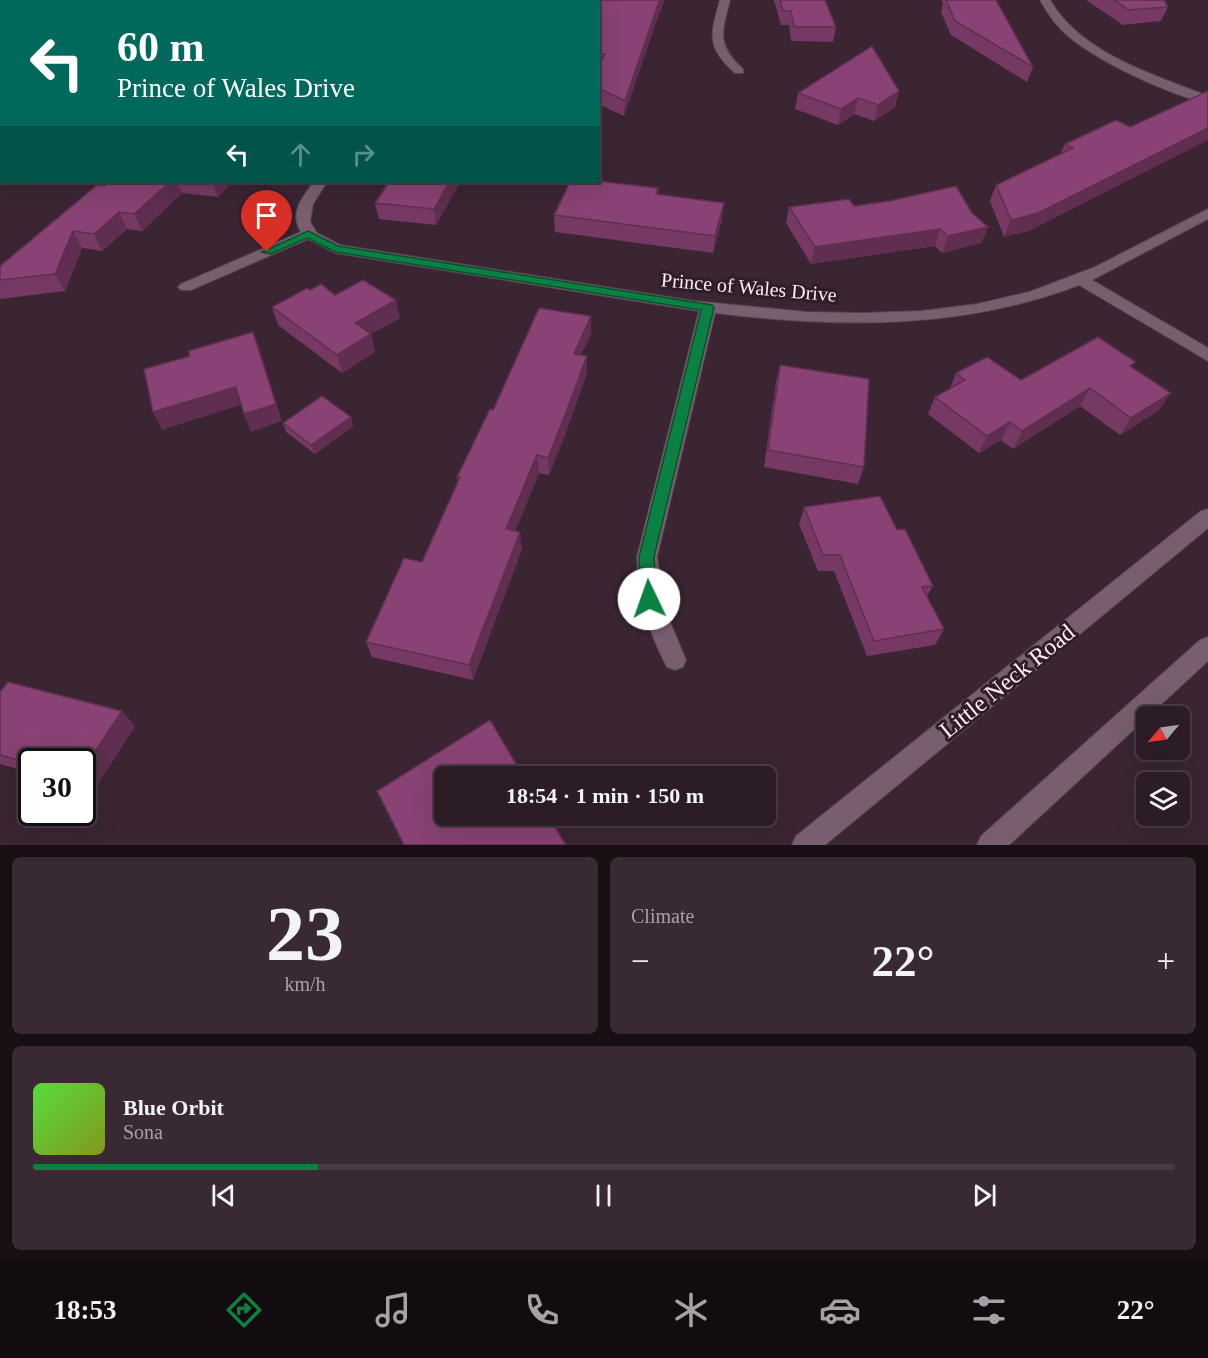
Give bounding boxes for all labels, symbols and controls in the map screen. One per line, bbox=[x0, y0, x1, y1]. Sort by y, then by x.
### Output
icon: left bbox=[18, 24, 96, 102]
text: 60 m bbox=[117, 24, 205, 70]
text: Prince of Wales Drive bbox=[117, 73, 355, 103]
icon: left bbox=[221, 138, 254, 171]
icon: ahead bbox=[284, 138, 317, 171]
icon: right bbox=[347, 138, 380, 171]
pin bbox=[241, 190, 292, 252]
icon: arrive bbox=[250, 199, 283, 232]
street label: Prince of Wales Drive bbox=[660, 268, 838, 306]
position arrow bbox=[617, 567, 681, 631]
street label: Little Neck Road bbox=[935, 619, 1079, 743]
north arrow bbox=[1136, 706, 1190, 760]
map controls bbox=[1136, 706, 1190, 826]
speed limit sign: 30 bbox=[18, 748, 96, 826]
button: layers bbox=[1136, 772, 1190, 826]
text: 18:54 · 1 min · 150 m bbox=[506, 783, 704, 808]
text: 23 bbox=[266, 890, 344, 977]
text: Climate bbox=[631, 905, 694, 927]
text: 22° bbox=[872, 936, 935, 986]
text: − bbox=[631, 943, 650, 979]
text: + bbox=[1156, 943, 1175, 979]
text: km/h bbox=[284, 973, 326, 995]
text: Blue Orbit bbox=[123, 1095, 224, 1120]
text: Sona bbox=[123, 1121, 163, 1143]
icon: previous bbox=[207, 1179, 240, 1212]
icon: pause bbox=[587, 1179, 620, 1212]
icon: next bbox=[968, 1179, 1001, 1212]
icon: directions bbox=[223, 1289, 265, 1331]
icon: music bbox=[372, 1289, 414, 1331]
icon: phone bbox=[521, 1289, 563, 1331]
icon: climate bbox=[670, 1289, 712, 1331]
icon: car bbox=[819, 1289, 861, 1331]
icon: filters bbox=[968, 1289, 1010, 1331]
text: 18:53 bbox=[53, 1295, 116, 1325]
text: 22° bbox=[1117, 1295, 1154, 1325]

